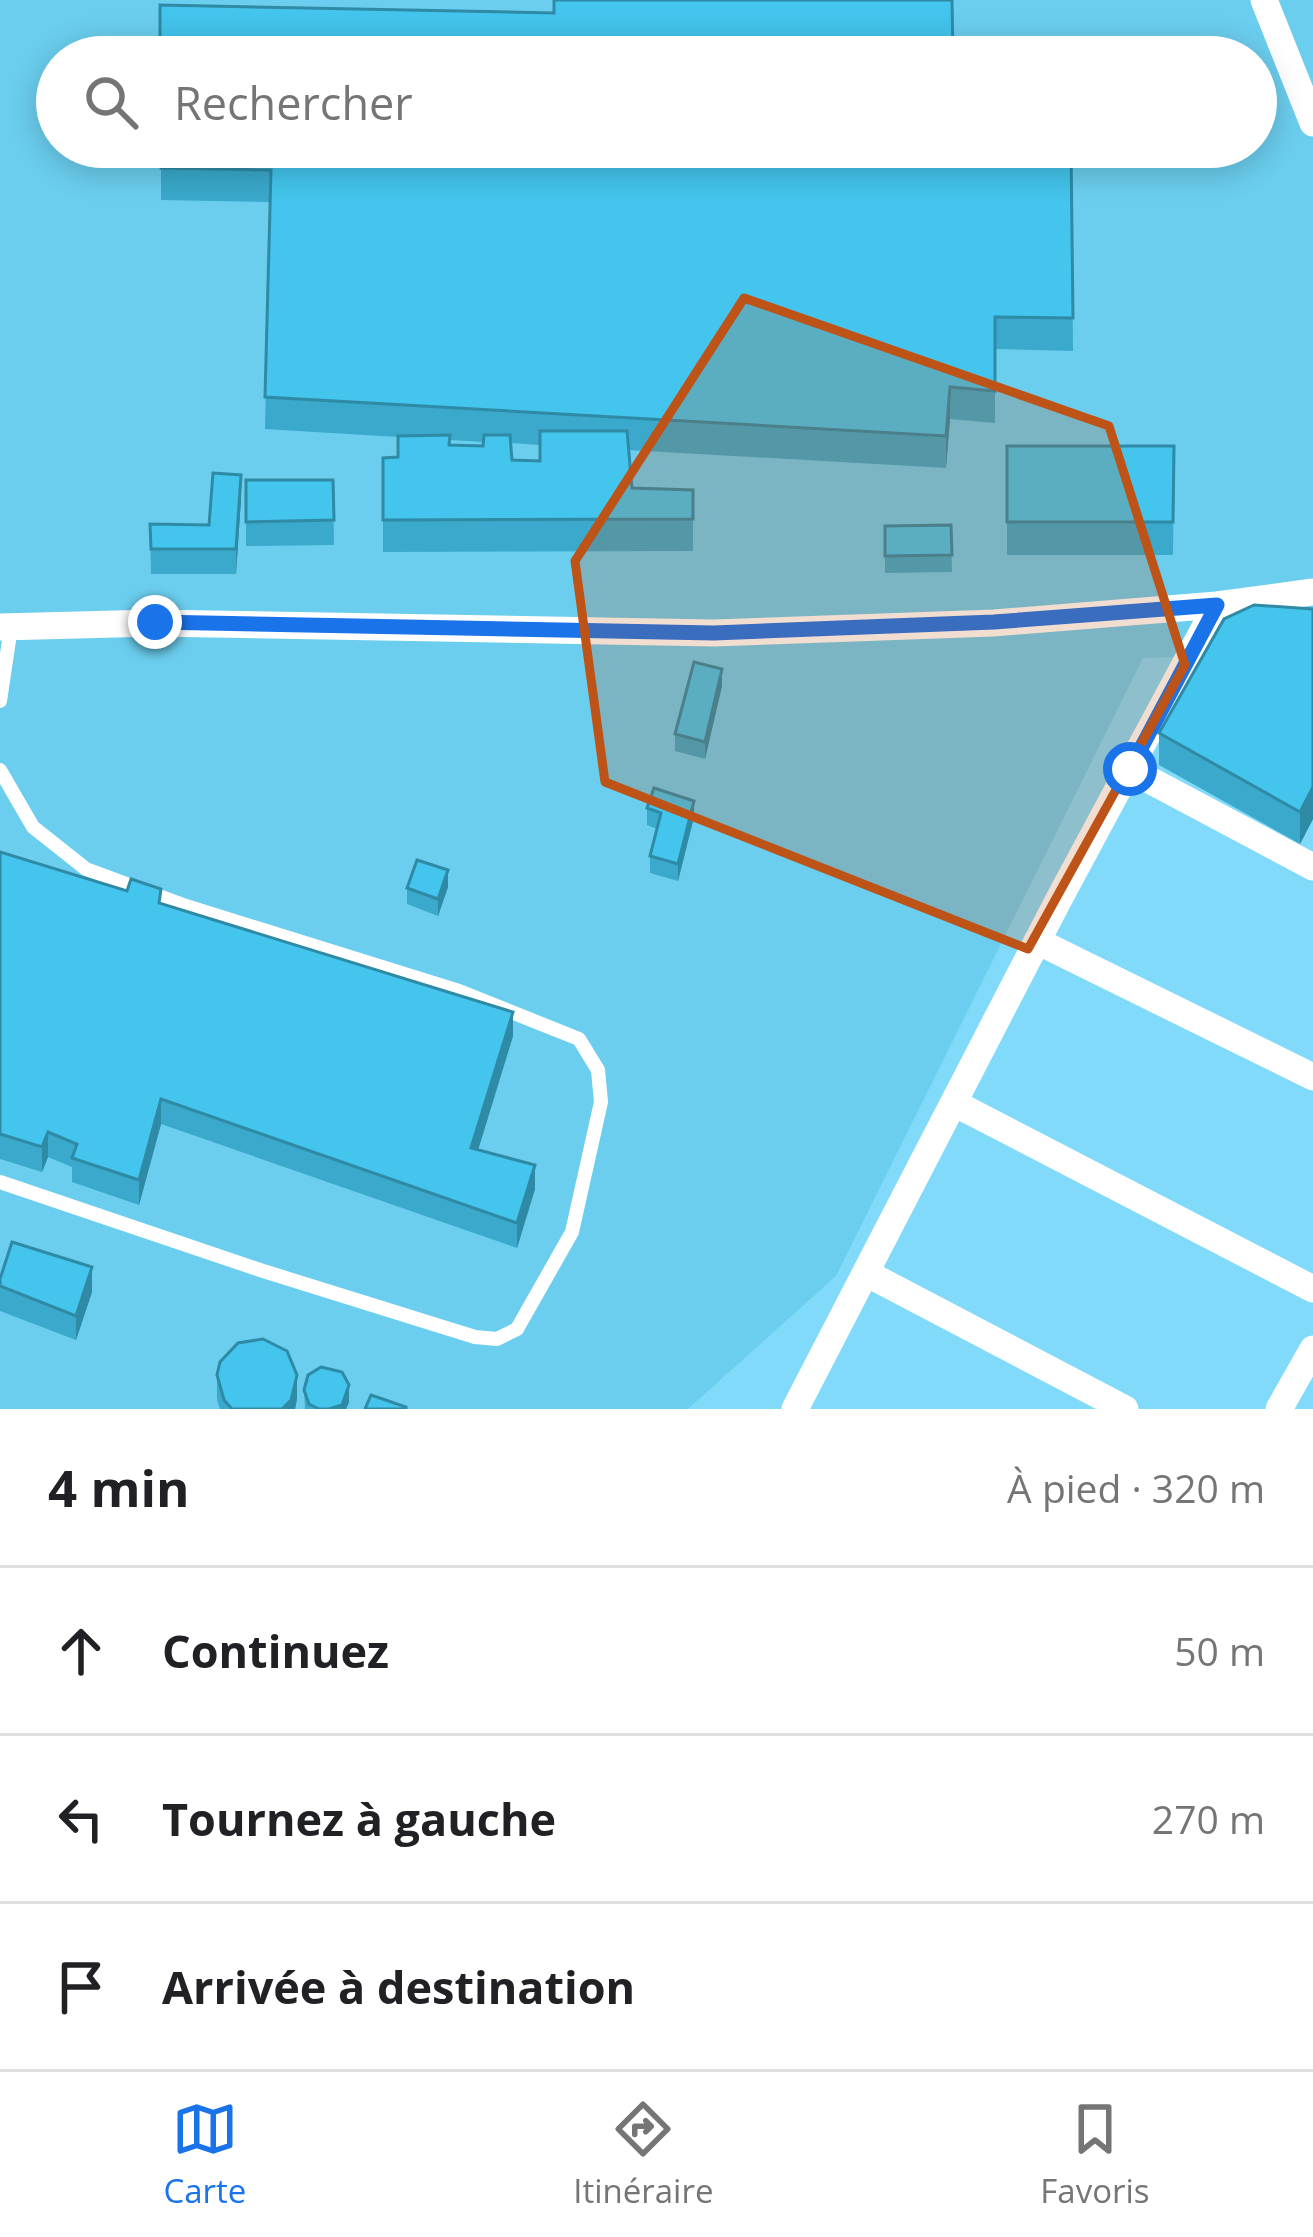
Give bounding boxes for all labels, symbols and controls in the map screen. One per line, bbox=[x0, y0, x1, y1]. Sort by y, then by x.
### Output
search box bbox=[36, 36, 1277, 168]
icon: search bbox=[78, 69, 144, 135]
text: Rechercher bbox=[174, 72, 413, 133]
route end bbox=[128, 595, 182, 649]
route start bbox=[1103, 742, 1157, 796]
text: 4 min bbox=[48, 1452, 190, 1522]
text: À pied · 320 m bbox=[1007, 1461, 1265, 1514]
icon: ahead bbox=[48, 1618, 114, 1684]
text: Continuez bbox=[162, 1620, 389, 1681]
text: 50 m bbox=[1174, 1624, 1265, 1677]
icon: left bbox=[48, 1786, 114, 1852]
text: Tournez à gauche bbox=[162, 1788, 556, 1849]
text: 270 m bbox=[1152, 1792, 1265, 1845]
icon: arrive bbox=[48, 1954, 114, 2020]
text: Arrivée à destination bbox=[162, 1956, 635, 2017]
tab: Carte bbox=[163, 2096, 246, 2213]
tab: Itinéraire bbox=[573, 2096, 713, 2213]
tab: Favoris bbox=[1040, 2096, 1150, 2213]

